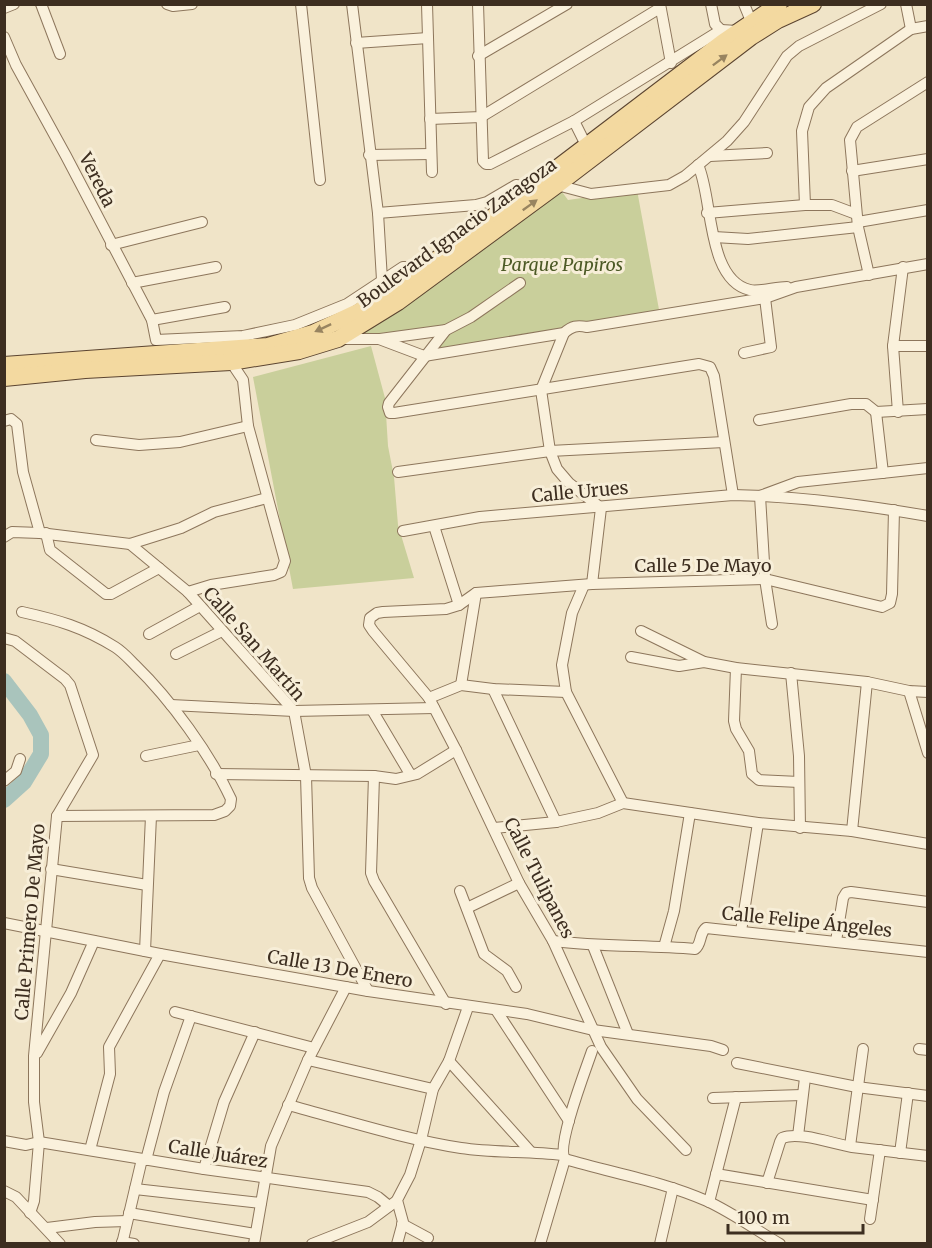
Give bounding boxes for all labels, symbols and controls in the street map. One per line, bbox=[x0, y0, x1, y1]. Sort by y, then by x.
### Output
one-way arrow bbox=[713, 55, 728, 67]
street label: Vereda bbox=[74, 148, 121, 211]
street label: Boulevard Ignacio Zaragoza bbox=[353, 152, 561, 313]
one-way arrow bbox=[522, 199, 538, 211]
park label: Parque Papiros bbox=[501, 253, 623, 276]
one-way arrow bbox=[313, 323, 331, 333]
street label: Calle Urues bbox=[531, 476, 629, 507]
street label: Calle 5 De Mayo bbox=[635, 554, 771, 577]
street label: Calle San Martín bbox=[199, 582, 310, 706]
street label: Calle Tulipanes bbox=[499, 814, 580, 942]
street label: Calle Primero De Mayo bbox=[9, 823, 50, 1021]
street label: Calle Felipe Ángeles bbox=[721, 901, 893, 942]
street label: Calle 13 De Enero bbox=[266, 944, 415, 993]
street label: Calle Juárez bbox=[167, 1134, 270, 1173]
scale bar bbox=[728, 1197, 863, 1235]
text: 100 m bbox=[737, 1206, 790, 1229]

